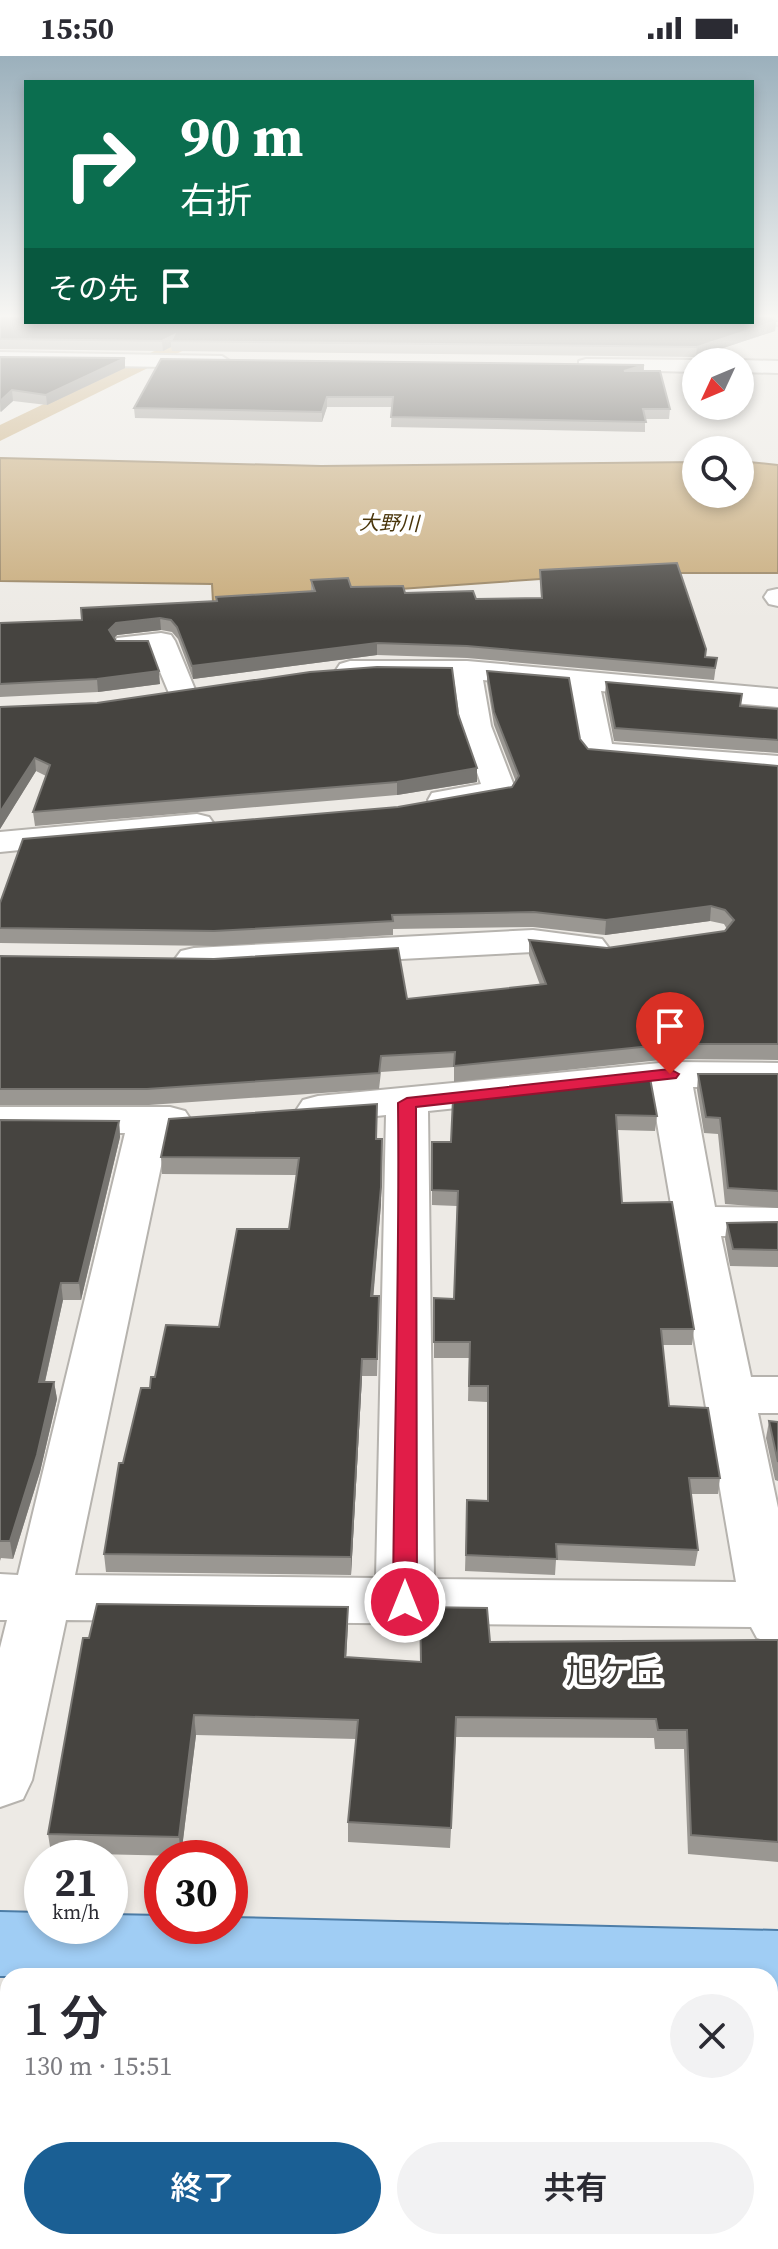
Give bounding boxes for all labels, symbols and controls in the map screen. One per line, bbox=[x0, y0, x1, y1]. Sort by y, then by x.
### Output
text: 15:50 bbox=[40, 8, 114, 49]
text: 90 m bbox=[180, 98, 303, 175]
icon: right bbox=[48, 112, 152, 216]
text: 右折 bbox=[180, 176, 252, 225]
icon: arrive bbox=[154, 264, 198, 308]
text: その先 bbox=[48, 268, 138, 309]
north arrow bbox=[682, 348, 754, 420]
map controls bbox=[682, 348, 754, 508]
button: search bbox=[682, 436, 754, 508]
water label: 大野川 bbox=[359, 508, 421, 538]
pin bbox=[636, 992, 704, 1074]
icon: arrive bbox=[648, 1004, 692, 1048]
position arrow bbox=[363, 1560, 447, 1644]
district label: 旭ケ丘 bbox=[566, 1650, 662, 1694]
speed limit sign: 30 bbox=[144, 1840, 248, 1944]
text: 21 bbox=[54, 1855, 98, 1909]
text: km/h bbox=[52, 1898, 100, 1926]
text: 1 分 bbox=[24, 1985, 108, 2051]
button: close bbox=[670, 1994, 754, 2078]
text: 130 m · 15:51 bbox=[24, 2048, 172, 2084]
button: 終了 bbox=[24, 2142, 381, 2234]
button: 共有 bbox=[397, 2142, 754, 2234]

